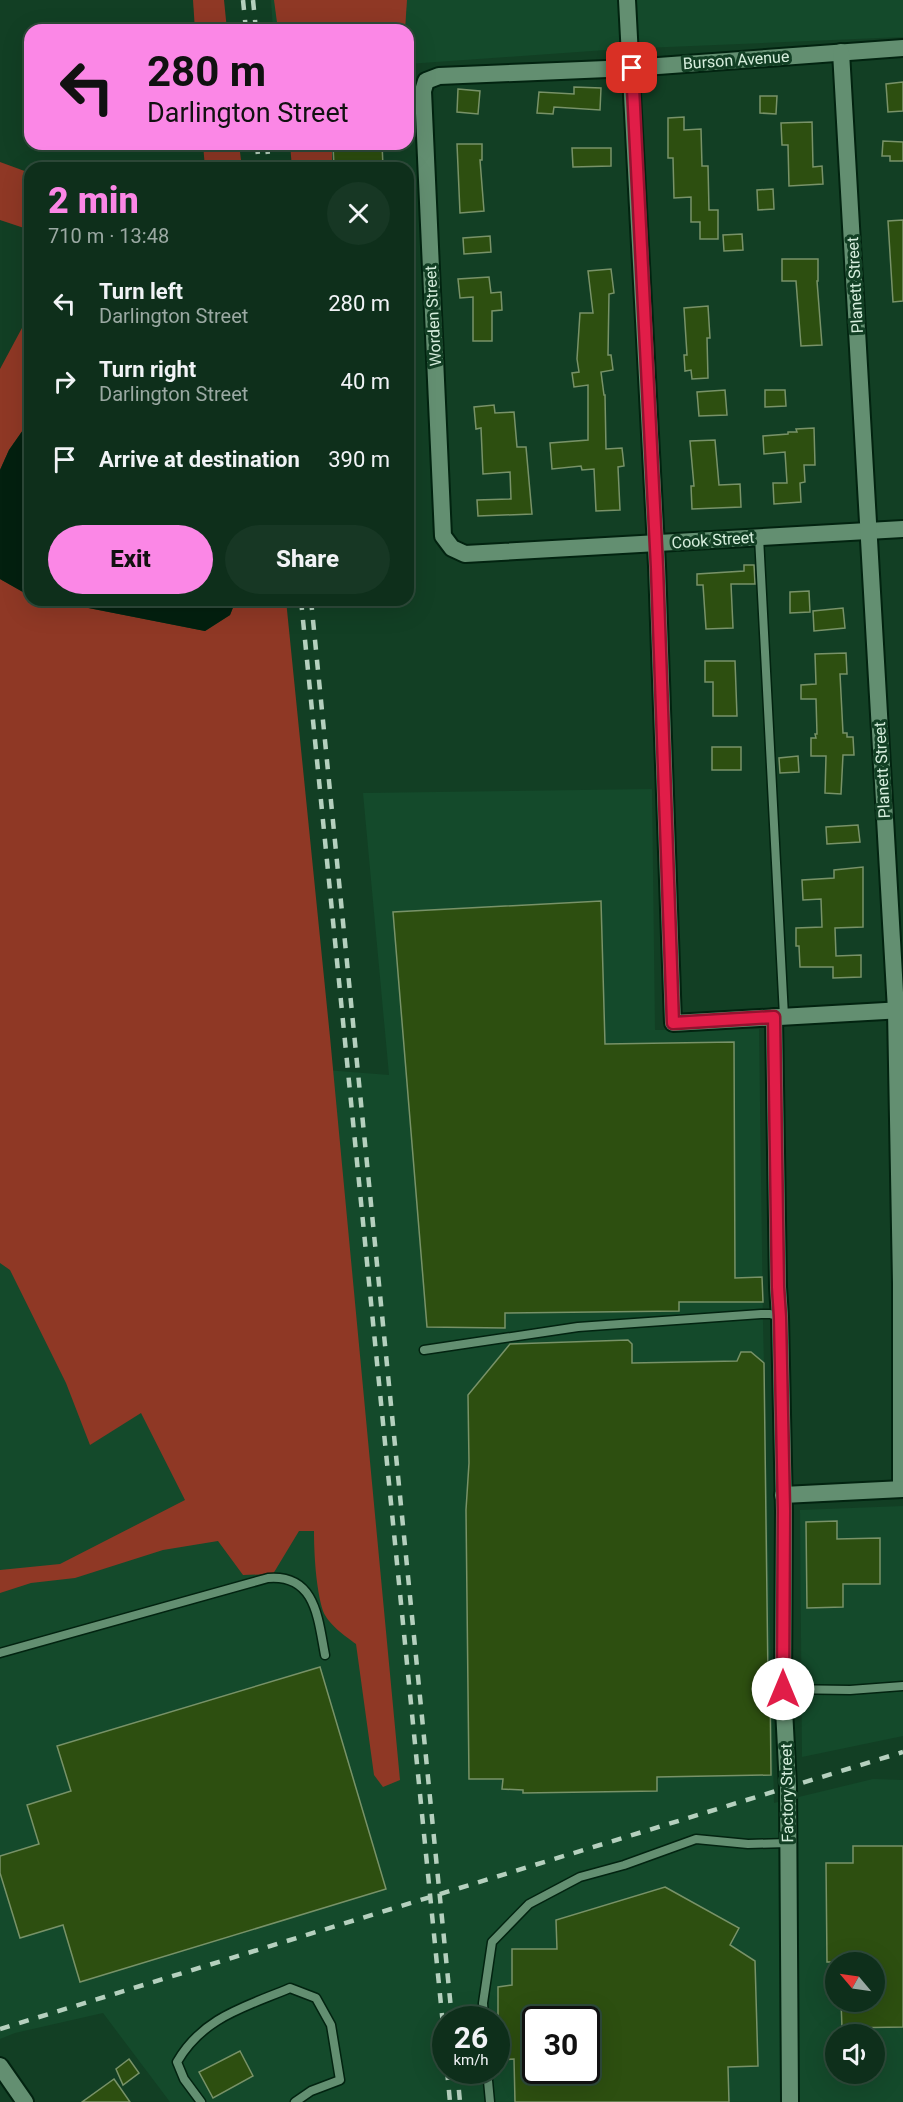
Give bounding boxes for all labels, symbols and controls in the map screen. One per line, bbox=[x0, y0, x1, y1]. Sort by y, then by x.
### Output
pin bbox=[606, 42, 657, 93]
text: 280 m bbox=[147, 47, 266, 96]
street label: Burson Avenue bbox=[682, 47, 790, 73]
icon: left bbox=[48, 48, 126, 126]
icon: arrive bbox=[615, 51, 648, 84]
text: Darlington Street bbox=[147, 97, 349, 129]
text: 2 min bbox=[48, 180, 139, 222]
button: close bbox=[327, 182, 390, 245]
text: 710 m · 13:48 bbox=[48, 224, 169, 248]
street label: Planett Street bbox=[843, 236, 867, 334]
street label: Worden Street bbox=[421, 265, 445, 367]
text: Turn left bbox=[99, 279, 183, 304]
icon: left bbox=[48, 287, 81, 320]
text: 280 m bbox=[328, 291, 390, 316]
text: Darlington Street bbox=[99, 304, 248, 328]
text: Turn right bbox=[99, 357, 196, 382]
icon: right bbox=[48, 365, 81, 398]
text: 40 m bbox=[341, 369, 390, 394]
text: Darlington Street bbox=[99, 382, 248, 406]
icon: arrive bbox=[48, 443, 81, 476]
text: Arrive at destination bbox=[99, 447, 300, 472]
text: 390 m bbox=[328, 447, 390, 472]
button: Exit bbox=[48, 525, 213, 594]
button: Share bbox=[225, 525, 390, 594]
street label: Cook Street bbox=[671, 528, 755, 552]
street label: Planett Street bbox=[870, 721, 894, 819]
position arrow bbox=[751, 1657, 815, 1721]
street label: Factory Street bbox=[777, 1743, 797, 1843]
north arrow bbox=[825, 1952, 885, 2012]
map controls bbox=[825, 1952, 885, 2084]
speed limit sign: 30 bbox=[522, 2006, 600, 2084]
text: 26 bbox=[454, 2020, 488, 2055]
button: sound bbox=[825, 2024, 885, 2084]
text: km/h bbox=[453, 2051, 489, 2069]

